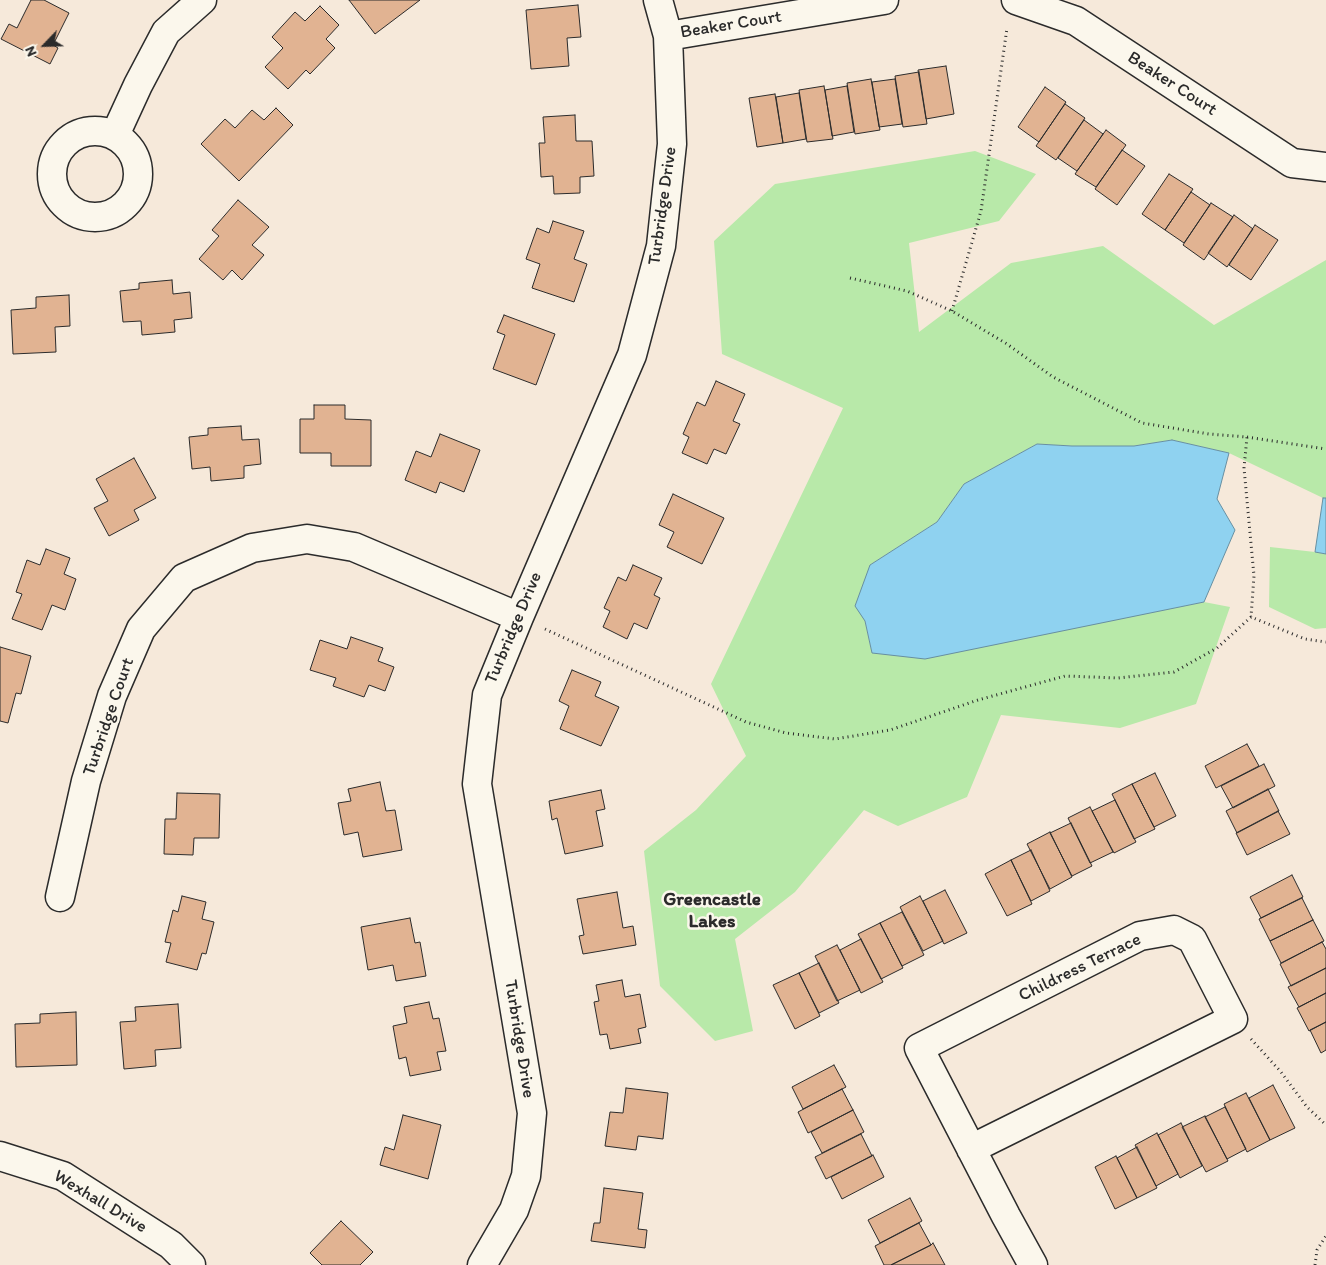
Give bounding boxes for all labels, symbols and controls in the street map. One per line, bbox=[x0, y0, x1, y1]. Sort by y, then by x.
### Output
street label: Beaker Court bbox=[679, 6, 783, 44]
north arrow bbox=[20, 20, 70, 70]
text: N bbox=[21, 44, 41, 59]
street label: Beaker Court bbox=[1123, 47, 1221, 121]
street label: Turbridge Drive bbox=[644, 145, 682, 267]
street label: Turbridge Drive bbox=[481, 569, 547, 687]
street label: Turbridge Court bbox=[79, 655, 139, 779]
district label: Greencastle Lakes bbox=[663, 889, 761, 933]
street label: Childress Terrace bbox=[1015, 929, 1145, 1007]
street label: Turbridge Drive bbox=[499, 978, 539, 1100]
street label: Wexhall Drive bbox=[49, 1166, 151, 1238]

